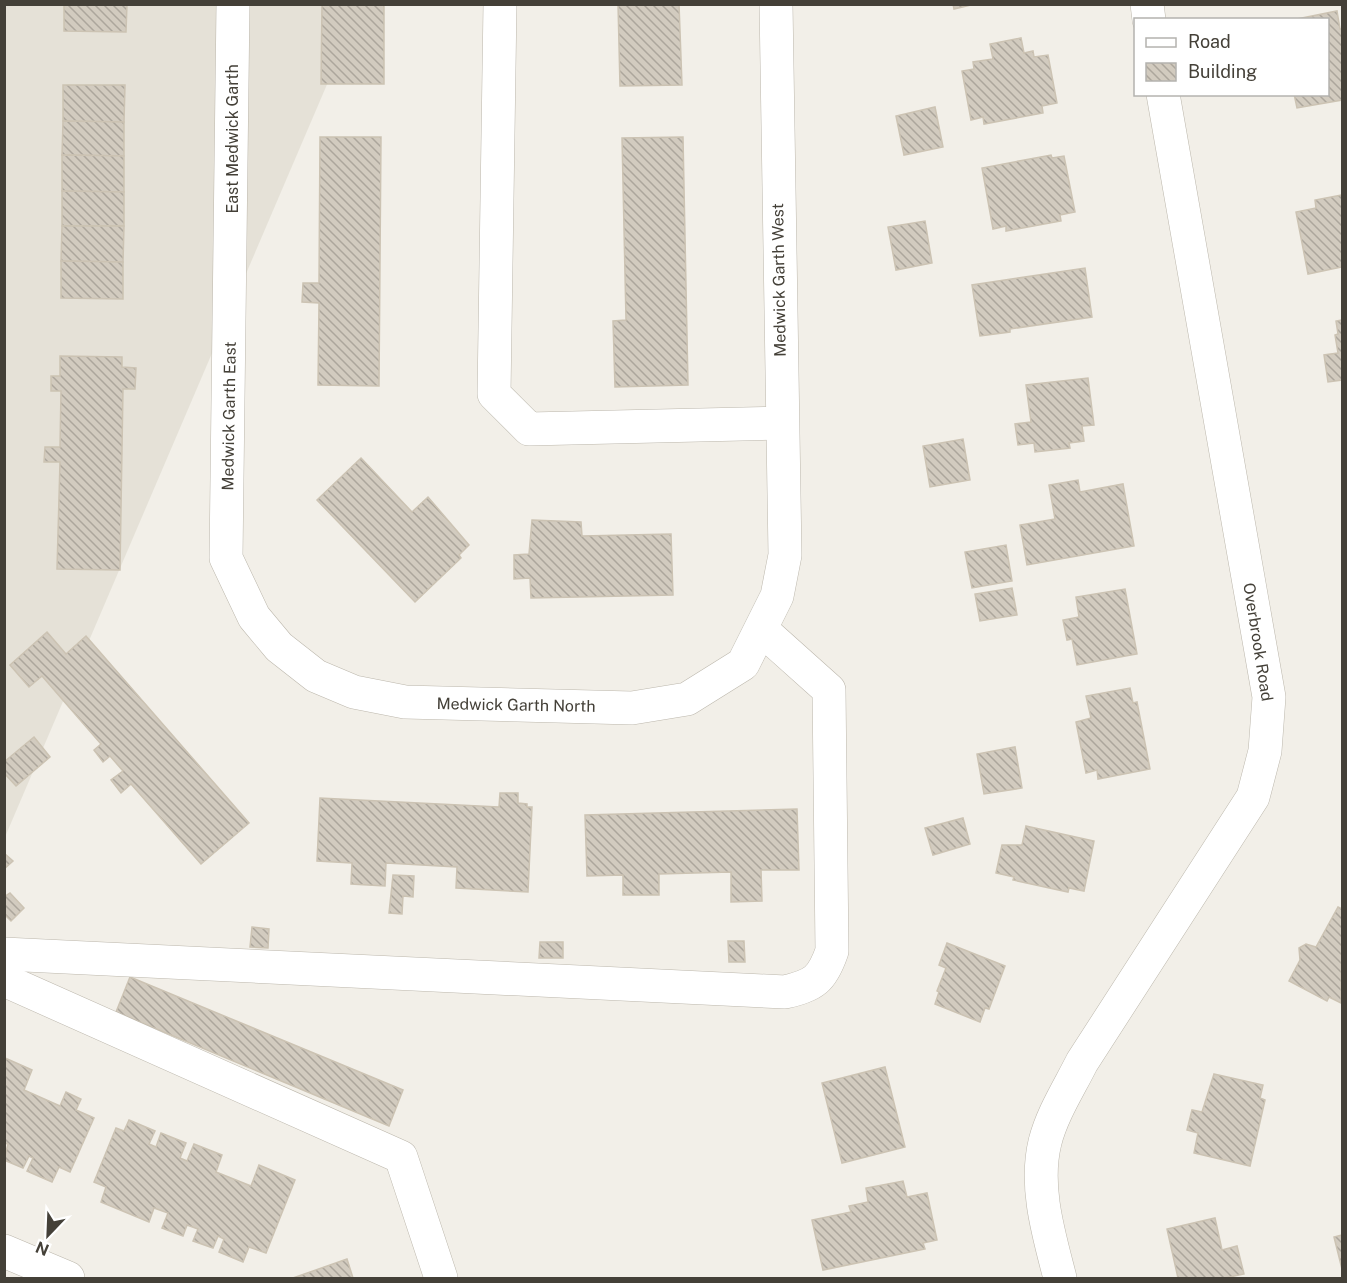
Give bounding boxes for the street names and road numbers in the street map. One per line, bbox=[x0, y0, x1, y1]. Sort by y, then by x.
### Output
street label: East Medwick Garth bbox=[223, 64, 242, 214]
street label: Medwick Garth West bbox=[768, 203, 790, 357]
street label: Medwick Garth East bbox=[218, 341, 240, 491]
street label: Overbrook Road bbox=[1239, 581, 1277, 703]
street label: Medwick Garth North bbox=[436, 694, 596, 716]

